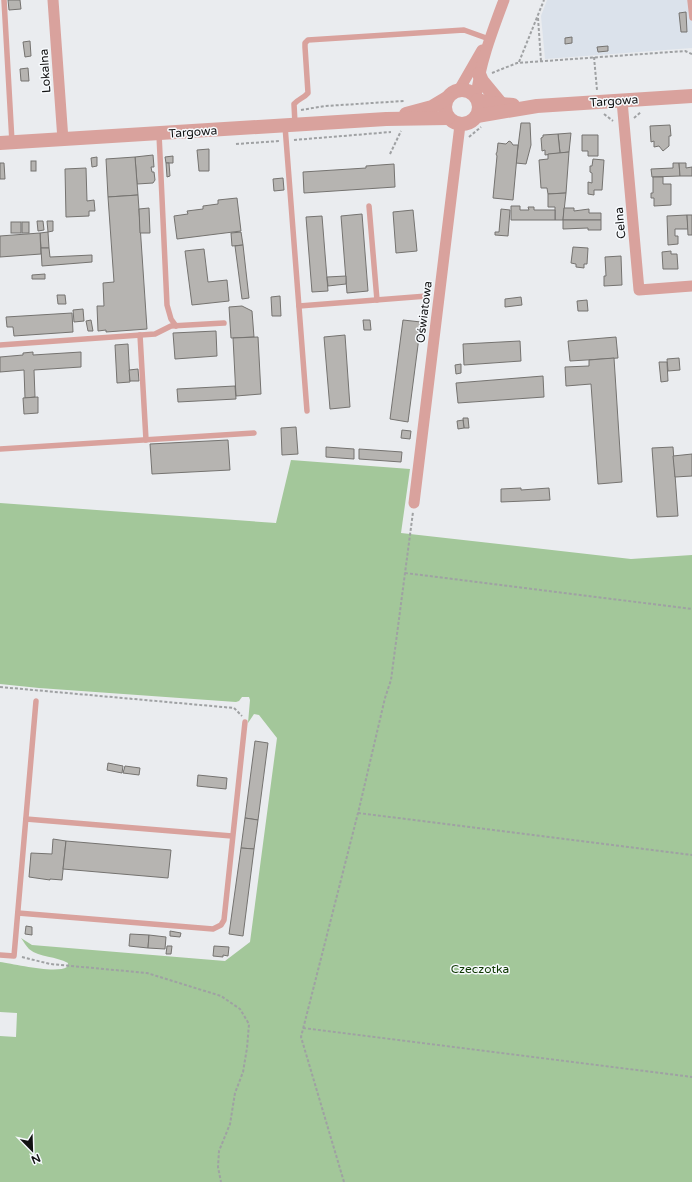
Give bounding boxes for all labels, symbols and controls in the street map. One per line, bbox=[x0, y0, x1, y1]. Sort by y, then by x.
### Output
street label: Lokalna bbox=[36, 48, 54, 94]
street label: Targowa bbox=[589, 92, 639, 110]
street label: Targowa bbox=[168, 123, 218, 141]
street label: Celna bbox=[612, 206, 628, 240]
street label: Oświatowa bbox=[413, 280, 435, 344]
park label: Czeczotka bbox=[451, 962, 509, 976]
north arrow bbox=[12, 1130, 52, 1170]
text: N bbox=[29, 1151, 42, 1166]

